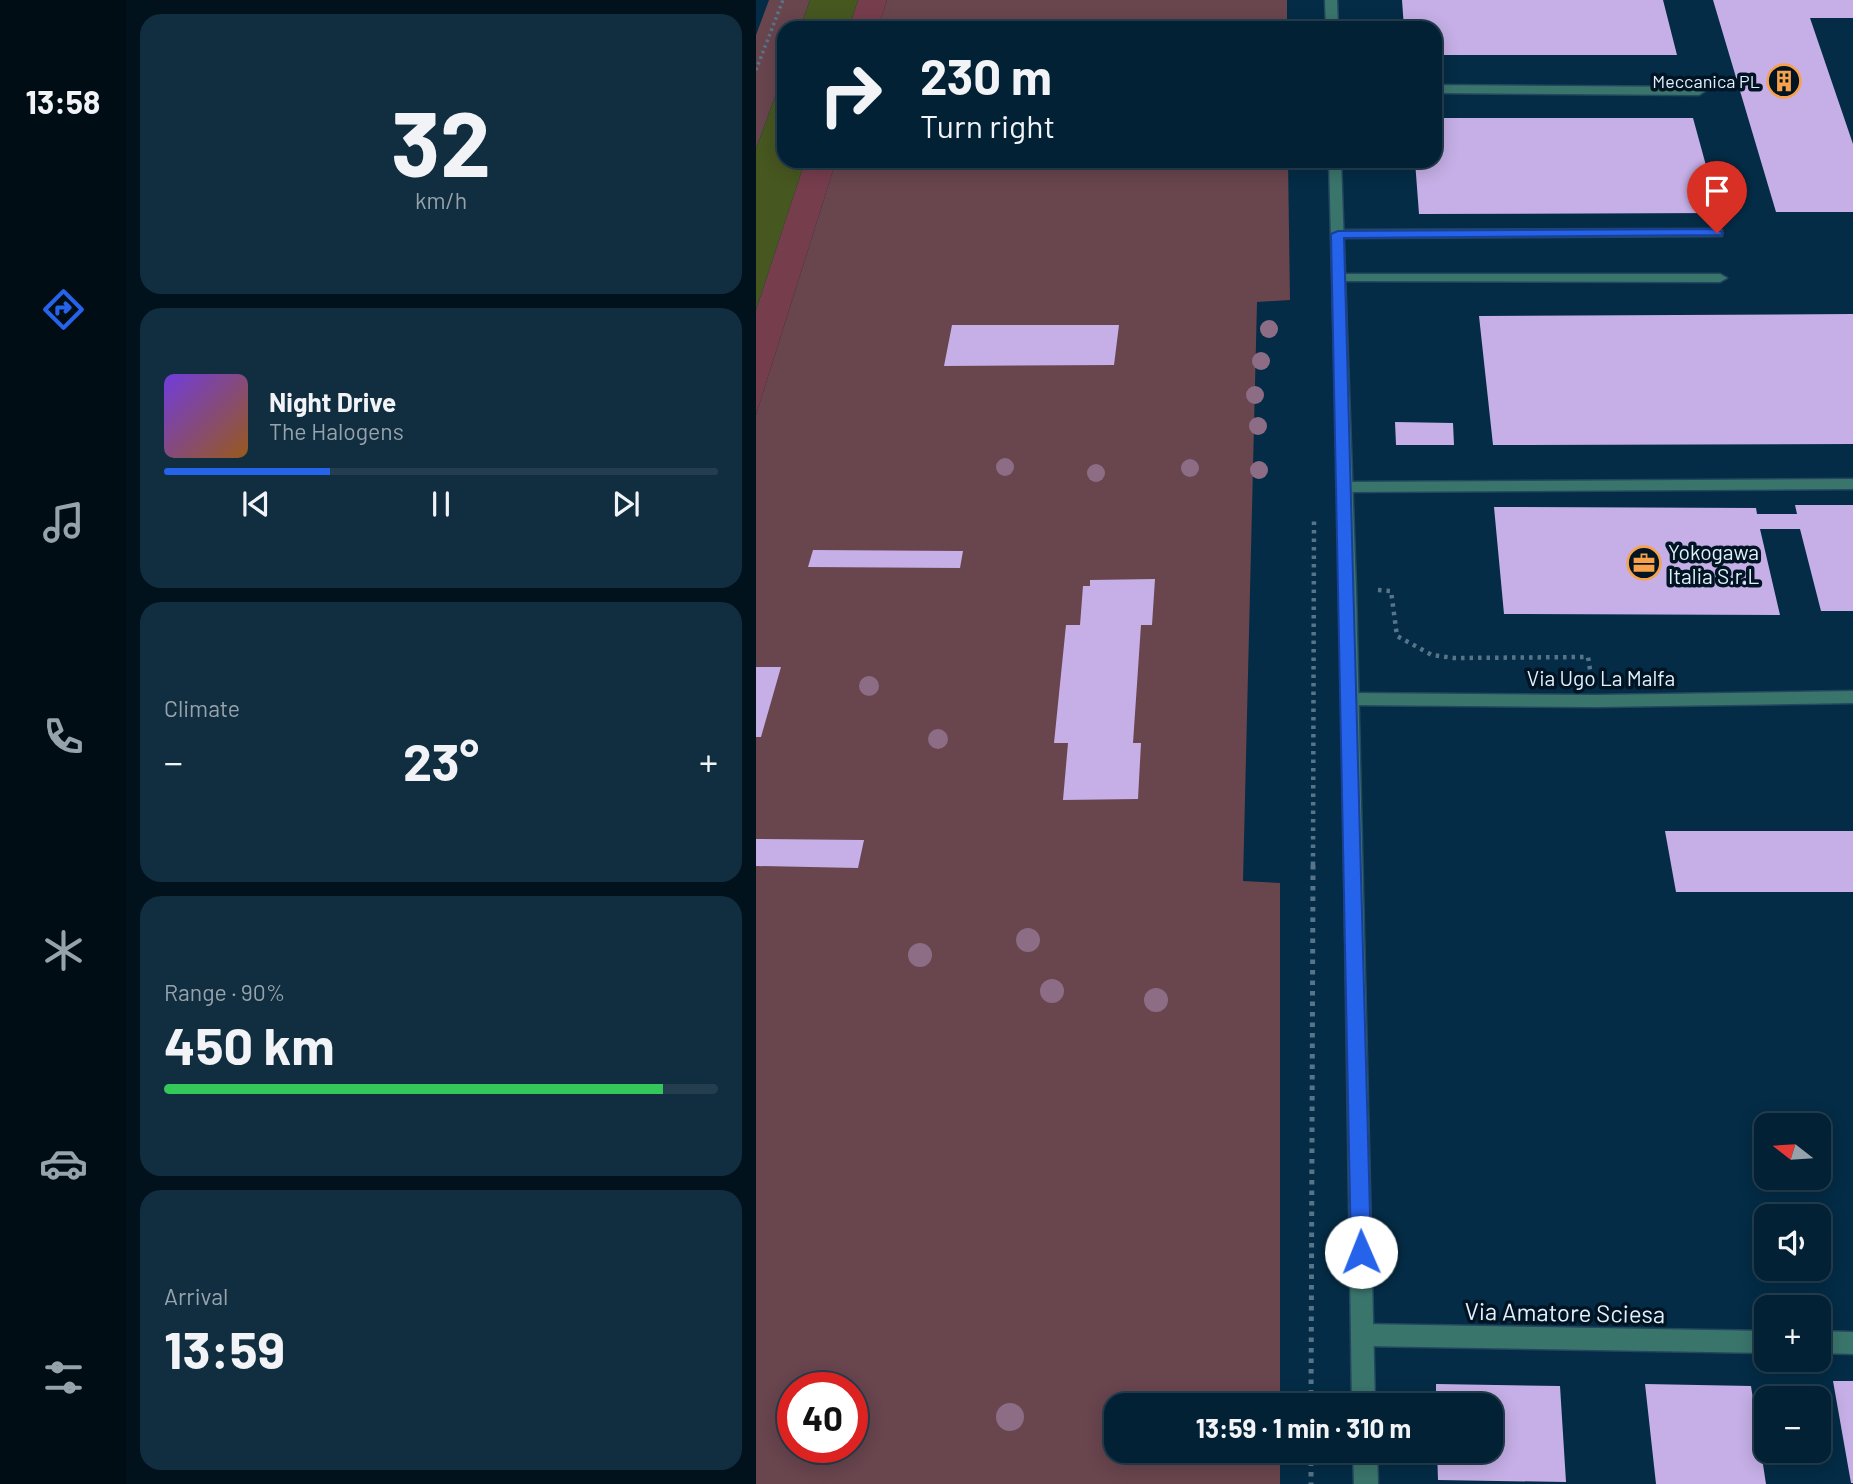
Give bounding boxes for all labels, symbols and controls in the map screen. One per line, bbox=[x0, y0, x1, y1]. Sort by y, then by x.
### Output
text: 230 m bbox=[920, 46, 1052, 105]
icon: right bbox=[805, 49, 896, 140]
building icon: Meccanica PL bbox=[1765, 62, 1803, 100]
place label: Meccanica PL bbox=[1652, 70, 1760, 92]
text: 13:58 bbox=[26, 82, 100, 120]
text: 32 bbox=[391, 86, 491, 195]
text: Turn right bbox=[920, 106, 1055, 144]
pin bbox=[1687, 161, 1747, 233]
icon: arrive bbox=[1698, 172, 1736, 210]
text: km/h bbox=[415, 186, 467, 214]
icon: directions bbox=[39, 285, 88, 334]
text: Night Drive bbox=[269, 386, 396, 417]
text: The Halogens bbox=[269, 417, 404, 445]
icon: previous bbox=[237, 485, 275, 523]
icon: pause bbox=[422, 485, 460, 523]
icon: next bbox=[607, 485, 645, 523]
icon: music bbox=[39, 498, 88, 547]
place label: Yokogawa Italia S.r.L bbox=[1668, 539, 1760, 588]
office icon: Yokogawa Italia S.r.L bbox=[1625, 544, 1663, 582]
street label: Via Ugo La Malfa bbox=[1527, 665, 1675, 690]
text: Climate bbox=[164, 694, 240, 722]
icon: phone bbox=[39, 712, 88, 761]
text: 23° bbox=[403, 729, 479, 791]
text: − bbox=[164, 738, 183, 784]
text: + bbox=[699, 738, 718, 784]
icon: climate bbox=[39, 926, 88, 975]
text: Range · 90% bbox=[164, 978, 285, 1006]
text: 450 km bbox=[164, 1013, 335, 1075]
north arrow bbox=[1754, 1113, 1830, 1190]
map controls bbox=[1754, 1113, 1831, 1463]
icon: car bbox=[39, 1139, 88, 1188]
button: sound bbox=[1754, 1204, 1831, 1281]
position arrow bbox=[1324, 1215, 1398, 1289]
text: Arrival bbox=[164, 1282, 228, 1310]
button: + bbox=[1754, 1295, 1831, 1372]
street label: Via Amatore Sciesa bbox=[1464, 1296, 1666, 1328]
text: 13:59 bbox=[164, 1317, 285, 1379]
icon: filters bbox=[39, 1353, 88, 1402]
speed limit sign: 40 bbox=[777, 1372, 868, 1463]
button: − bbox=[1754, 1386, 1831, 1463]
text: 13:59 · 1 min · 310 m bbox=[1196, 1412, 1411, 1443]

